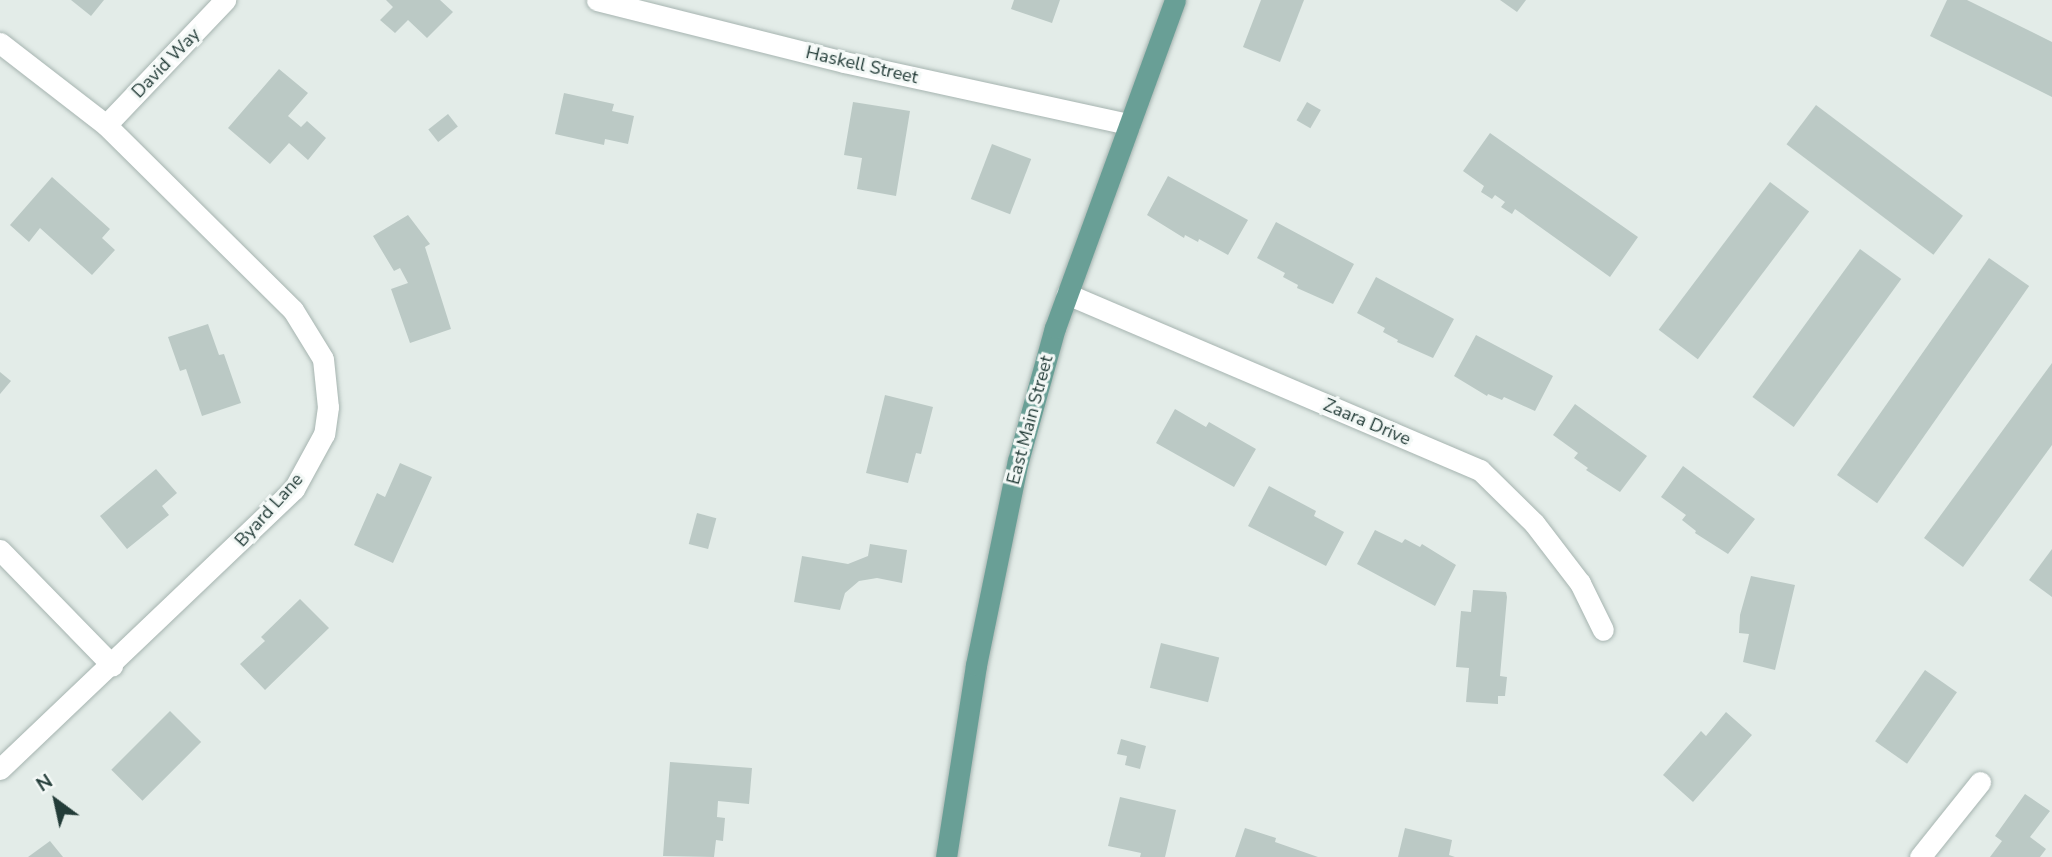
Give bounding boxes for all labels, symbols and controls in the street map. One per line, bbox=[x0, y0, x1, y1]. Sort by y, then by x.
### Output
street label: David Way bbox=[127, 24, 205, 102]
street label: Haskell Street bbox=[804, 42, 920, 88]
street label: East Main Street bbox=[1002, 353, 1058, 487]
street label: Zaara Drive bbox=[1320, 394, 1414, 450]
street label: Byard Lane bbox=[230, 469, 308, 551]
north arrow bbox=[21, 766, 91, 836]
text: N bbox=[32, 769, 58, 798]

